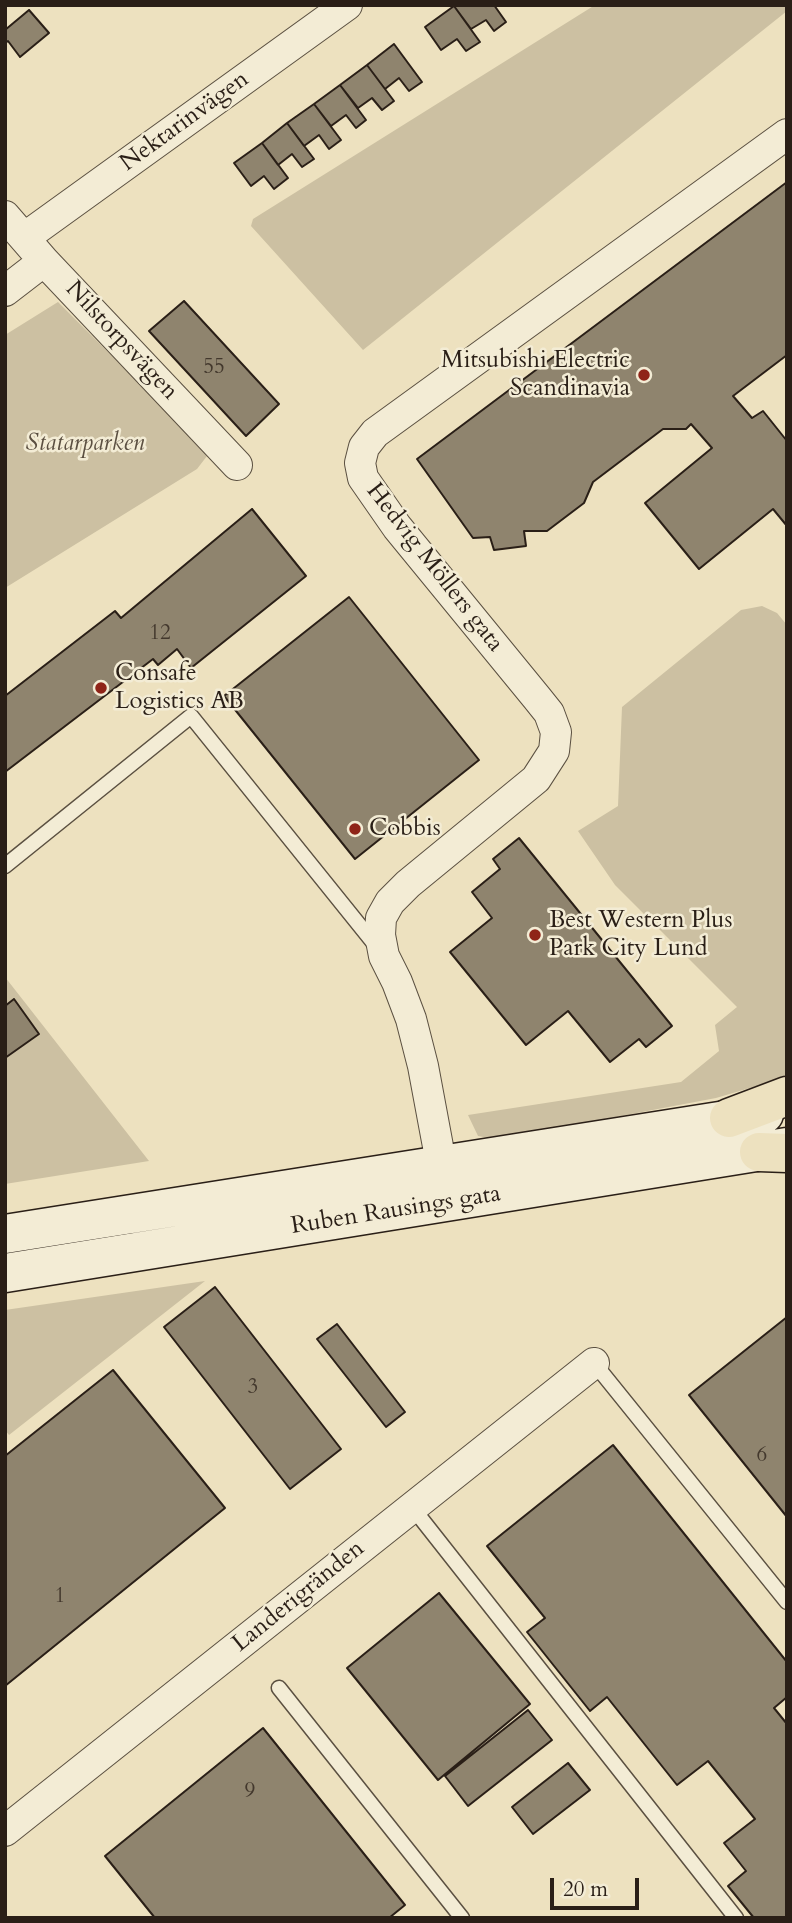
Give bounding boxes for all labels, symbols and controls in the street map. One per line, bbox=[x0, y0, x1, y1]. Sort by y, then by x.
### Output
street label: Nektarinvägen bbox=[115, 66, 255, 178]
street label: Nilstorpsvägen bbox=[59, 276, 183, 406]
place label: Mitsubishi Electric Scandinavia bbox=[441, 347, 630, 403]
house number: 55 bbox=[203, 355, 225, 381]
marker: Mitsubishi Electric Scandinavia bbox=[636, 367, 652, 383]
park label: Statarparken bbox=[26, 430, 144, 458]
street label: Hedvig Möllers gata bbox=[359, 478, 509, 658]
house number: 12 bbox=[149, 621, 171, 647]
place label: Consafe Logistics AB bbox=[115, 660, 244, 716]
marker: Consafe Logistics AB bbox=[93, 680, 109, 696]
place label: Cobbis bbox=[369, 815, 441, 843]
marker: Cobbis bbox=[347, 821, 363, 837]
place label: Best Western Plus Park City Lund bbox=[549, 907, 733, 963]
marker: Best Western Plus Park City Lund bbox=[527, 927, 543, 943]
street label: Ruben Rausings gata bbox=[289, 1180, 503, 1242]
house number: 3 bbox=[248, 1375, 258, 1401]
house number: 6 bbox=[757, 1443, 767, 1469]
street label: Landerigränden bbox=[227, 1535, 371, 1659]
house number: 1 bbox=[55, 1584, 65, 1610]
house number: 9 bbox=[245, 1779, 255, 1805]
scale bar bbox=[554, 1864, 643, 1908]
text: 20 m bbox=[563, 1875, 608, 1904]

